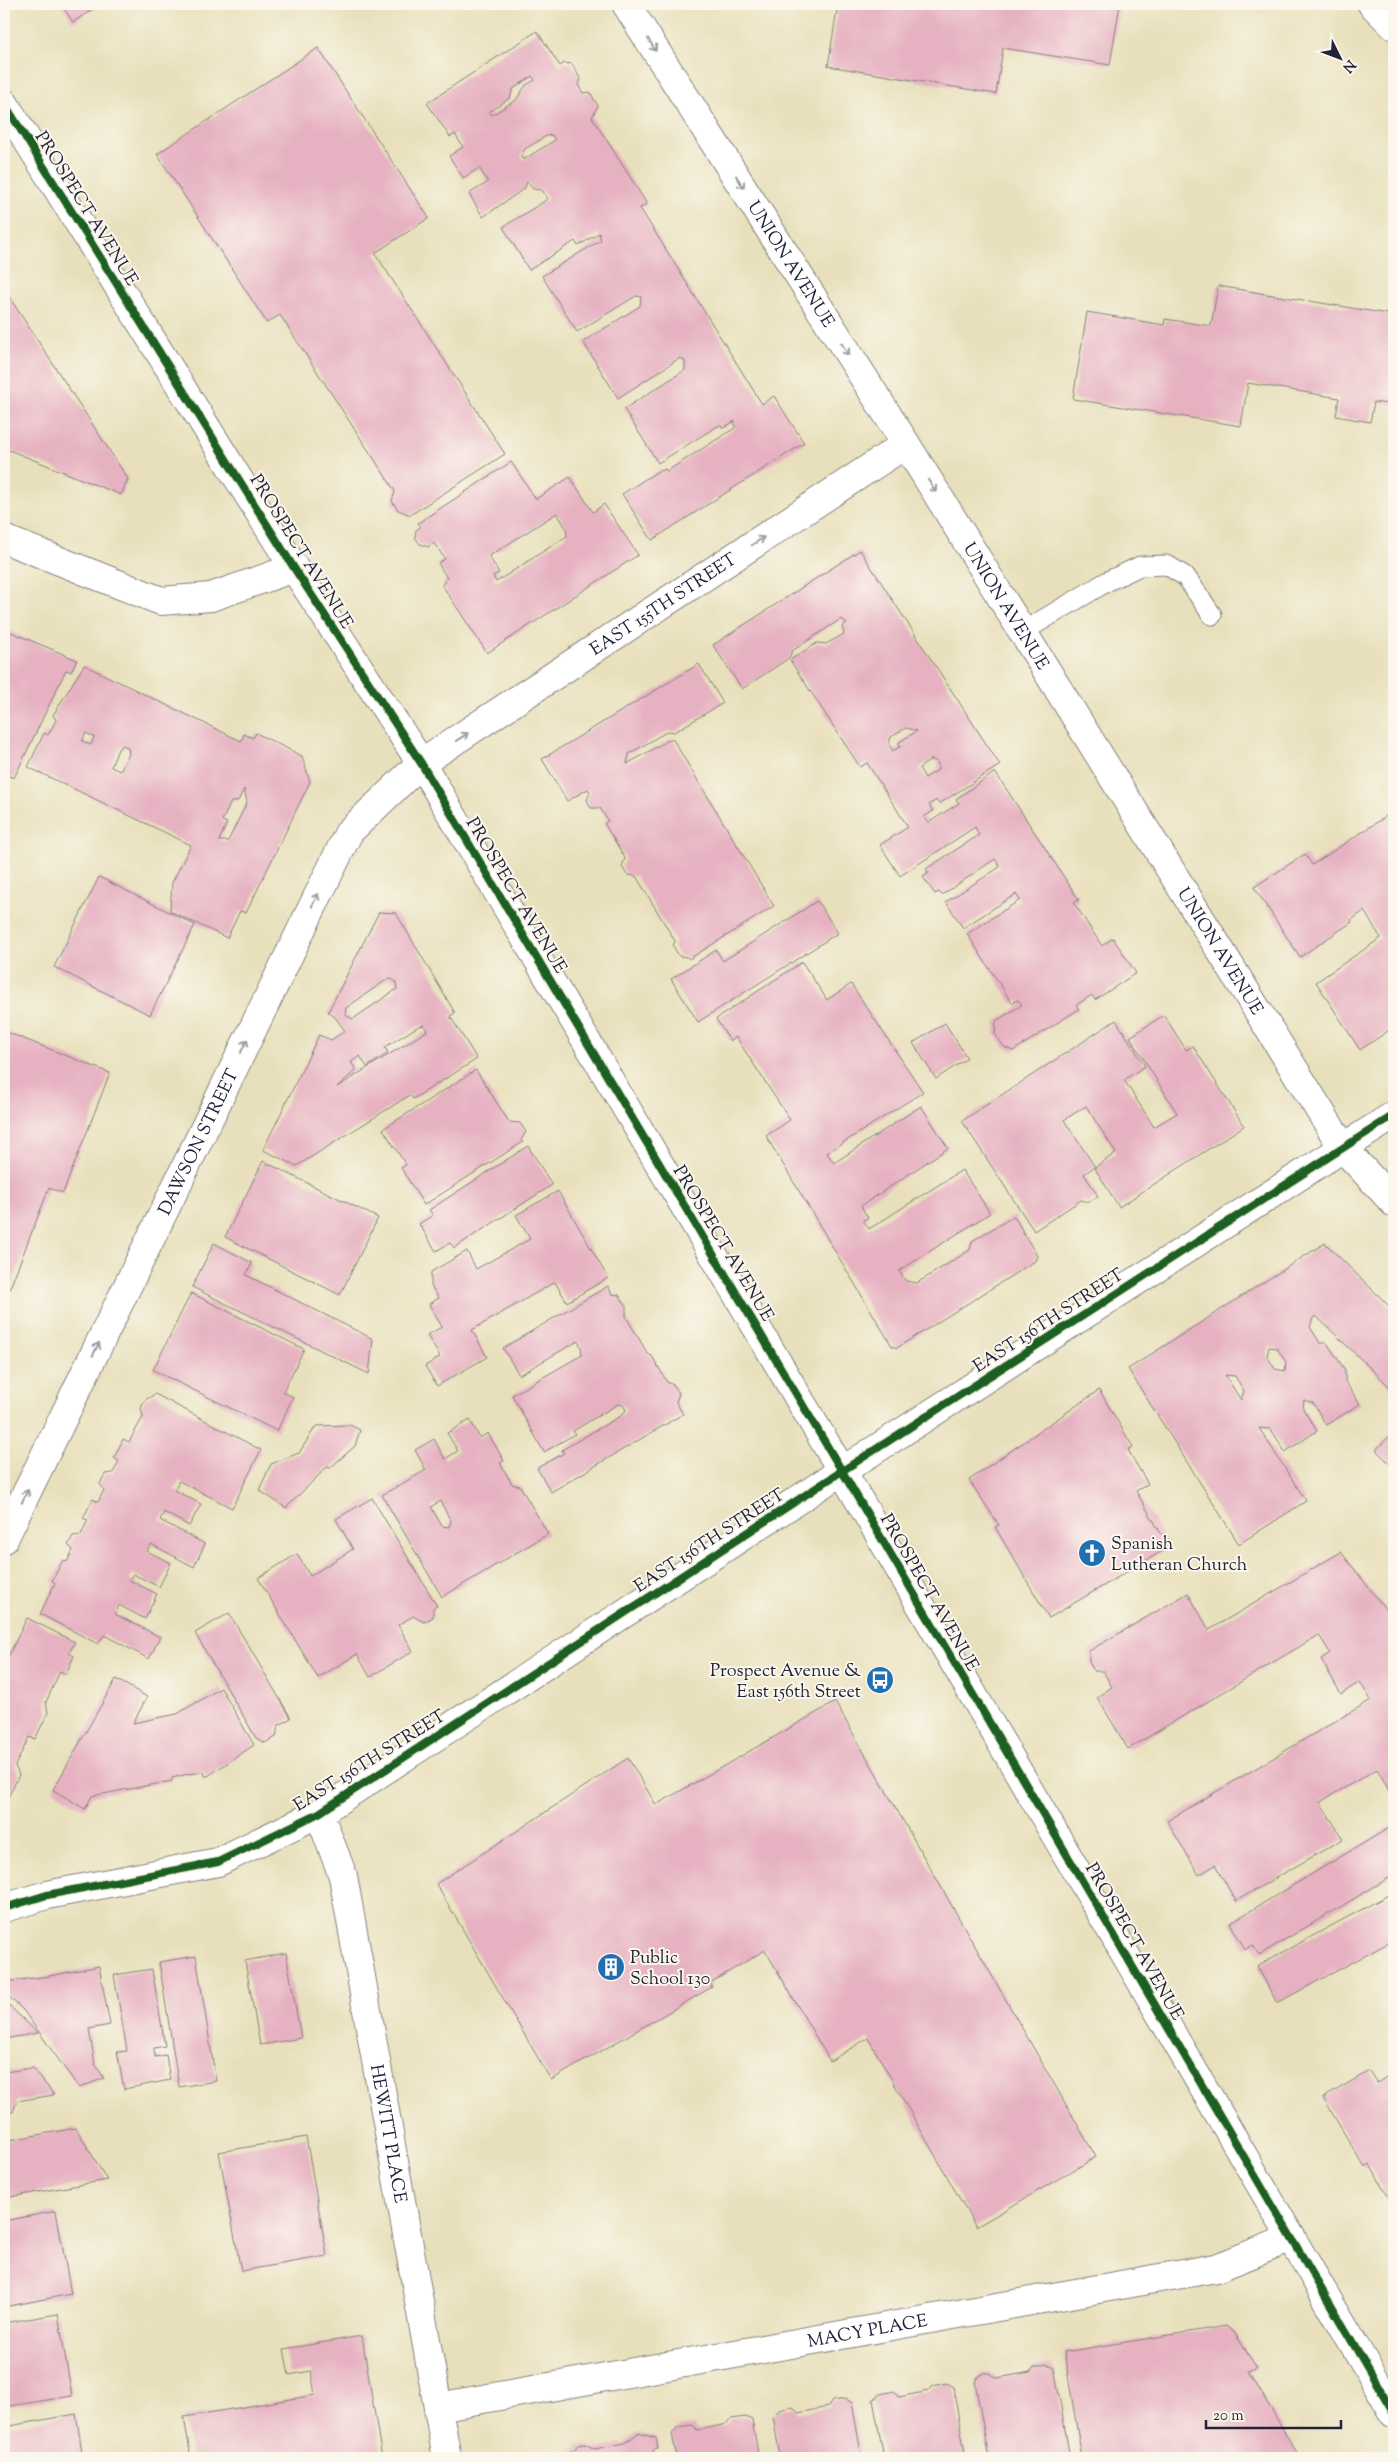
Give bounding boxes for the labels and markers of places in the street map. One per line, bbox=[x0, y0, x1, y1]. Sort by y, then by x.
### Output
place label: Spanish Lutheran Church bbox=[1111, 1532, 1248, 1579]
church icon: Spanish Lutheran Church bbox=[1077, 1538, 1107, 1568]
place label: Prospect Avenue & East 156th Street bbox=[710, 1659, 861, 1706]
bus stop icon: Prospect Avenue & East 156th Street bbox=[865, 1665, 895, 1695]
place label: Public School 130 bbox=[630, 1946, 710, 1993]
building icon: Public School 130 bbox=[596, 1952, 626, 1982]

